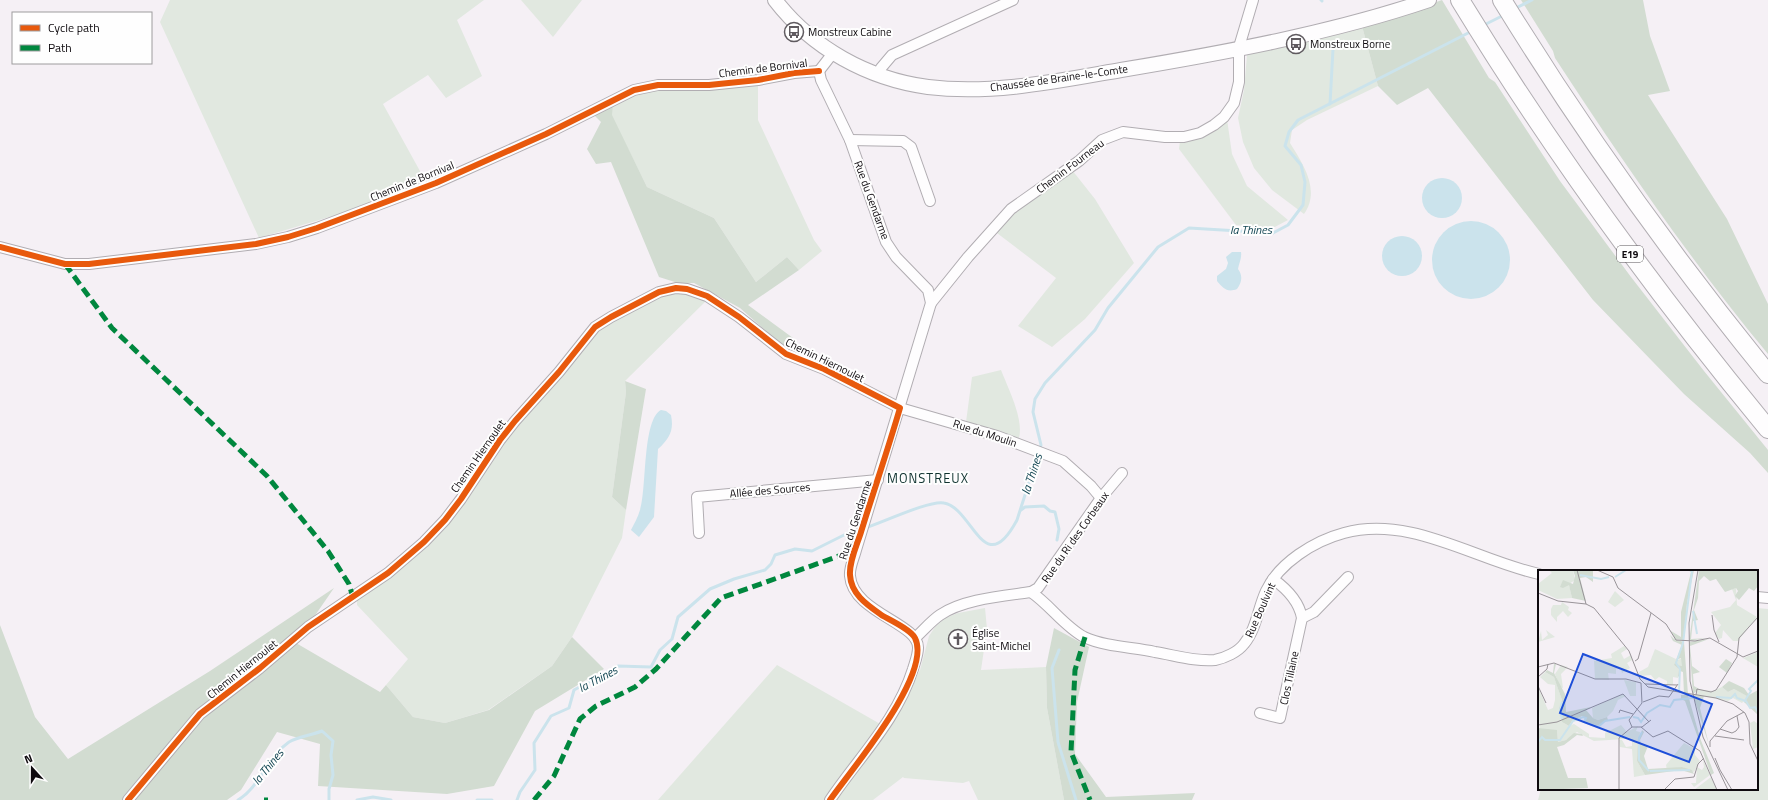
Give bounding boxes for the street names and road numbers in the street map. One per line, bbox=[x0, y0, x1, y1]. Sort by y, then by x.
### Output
street label: Chemin de Bornival bbox=[718, 55, 808, 81]
street label: Chaussée de Braine-le-Comte bbox=[989, 60, 1129, 96]
street label: Chemin Fourneau bbox=[1033, 135, 1107, 197]
street label: Chemin de Bornival bbox=[368, 157, 456, 205]
street label: Rue du Gendarme bbox=[850, 158, 894, 242]
road number: E19 bbox=[1617, 246, 1643, 262]
street label: Chemin Hiernoulet bbox=[783, 334, 867, 386]
street label: Rue du Moulin bbox=[951, 415, 1019, 451]
street label: Chemin Hiernoulet bbox=[447, 416, 509, 496]
street label: Rue du Gendarme bbox=[835, 478, 876, 562]
street label: Allée des Sources bbox=[729, 479, 811, 501]
street label: Rue du Ri des Corbeaux bbox=[1037, 488, 1113, 586]
street label: Rue Boulvint bbox=[1241, 580, 1279, 640]
street label: Chemin Hiernoulet bbox=[204, 636, 281, 702]
street label: Clos Tillaine bbox=[1276, 649, 1303, 706]

